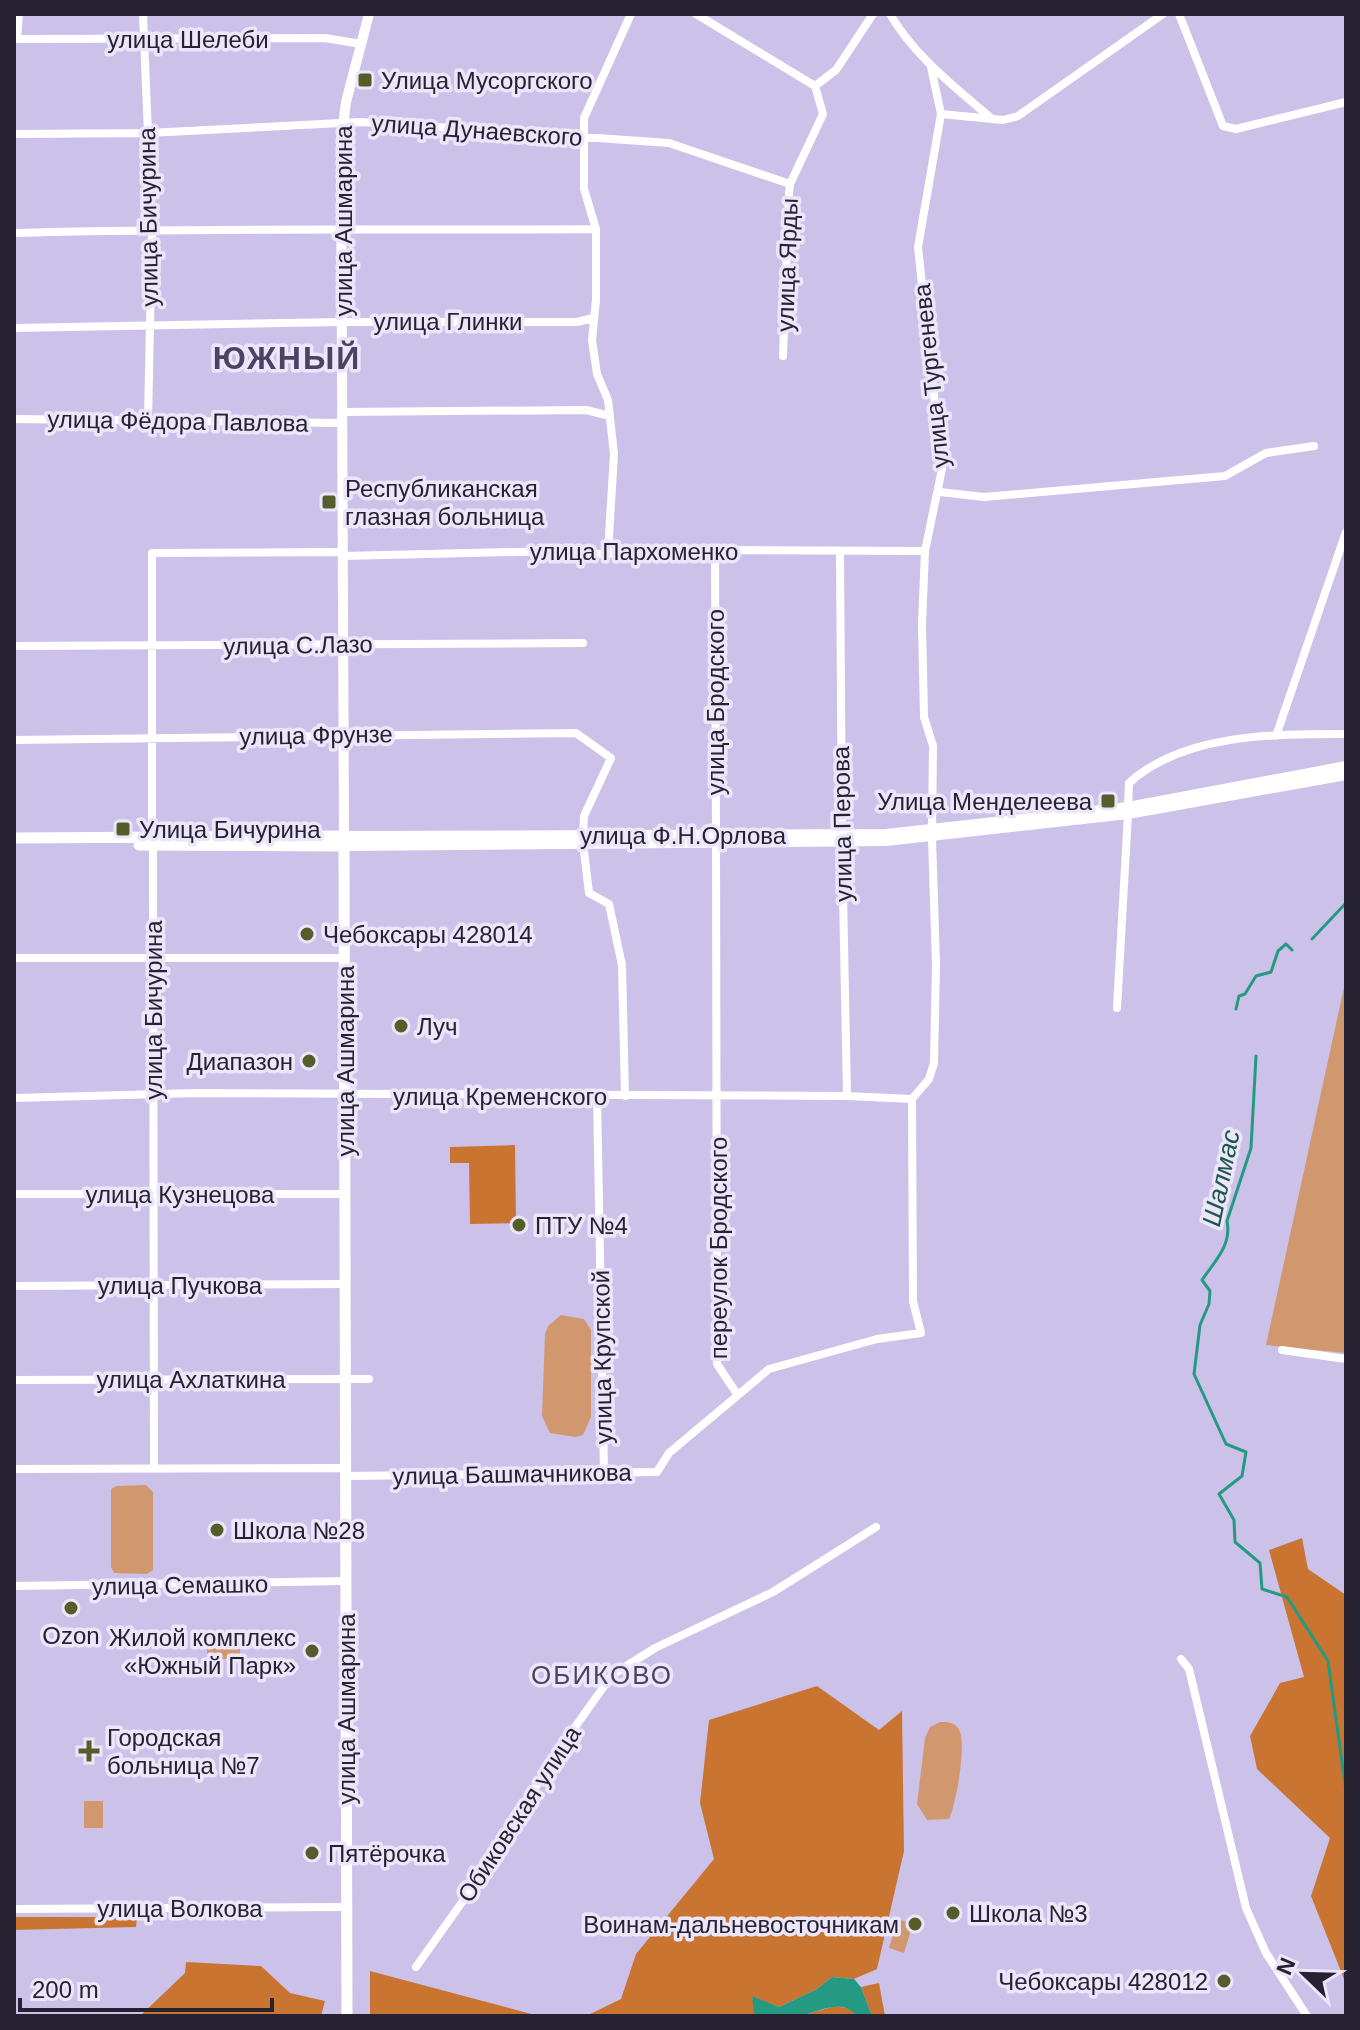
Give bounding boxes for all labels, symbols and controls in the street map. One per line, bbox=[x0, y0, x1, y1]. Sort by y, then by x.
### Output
street label: улица Шелеби bbox=[107, 26, 269, 53]
place label: Улица Мусоргского bbox=[381, 67, 593, 94]
marker: Улица Мусоргского bbox=[356, 71, 374, 89]
street label: улица Дунаевского bbox=[371, 109, 583, 151]
street label: улица Ашмарина bbox=[330, 125, 357, 317]
street label: улица Бичурина bbox=[133, 126, 163, 307]
street label: улица Ярды bbox=[771, 198, 803, 332]
street label: улица Тургенева bbox=[908, 282, 954, 469]
street label: улица Глинки bbox=[374, 308, 522, 335]
district label: ЮЖНЫЙ bbox=[213, 340, 361, 376]
street label: улица Фёдора Павлова bbox=[47, 405, 309, 437]
place label: Республиканская глазная больница bbox=[345, 475, 545, 530]
marker: Республиканская глазная больница bbox=[320, 493, 338, 511]
street label: улица Пархоменко bbox=[530, 538, 738, 565]
street label: улица Бродского bbox=[702, 609, 729, 795]
street label: улица С.Лазо bbox=[223, 630, 373, 660]
street label: улица Фрунзе bbox=[239, 720, 393, 750]
street label: улица Перова bbox=[827, 745, 857, 902]
place label: Улица Менделеева bbox=[877, 788, 1093, 815]
marker: Улица Менделеева bbox=[1099, 792, 1117, 810]
place label: Улица Бичурина bbox=[139, 816, 321, 843]
marker: Улица Бичурина bbox=[114, 820, 132, 838]
street label: улица Ф.Н.Орлова bbox=[580, 822, 787, 849]
street label: улица Бичурина bbox=[140, 920, 167, 1100]
place label: Чебоксары 428014 bbox=[323, 921, 533, 948]
marker: Чебоксары 428014 bbox=[298, 925, 316, 943]
street label: улица Ашмарина bbox=[332, 965, 359, 1157]
place label: Луч bbox=[417, 1013, 458, 1040]
marker: Луч bbox=[392, 1017, 410, 1035]
place label: Диапазон bbox=[187, 1048, 293, 1075]
marker: Диапазон bbox=[300, 1052, 318, 1070]
street label: улица Кременского bbox=[393, 1083, 607, 1110]
water label: Шалмас bbox=[1196, 1127, 1246, 1229]
street label: переулок Бродского bbox=[705, 1137, 732, 1359]
street label: улица Кузнецова bbox=[86, 1181, 275, 1208]
place label: ПТУ №4 bbox=[535, 1212, 628, 1239]
marker: ПТУ №4 bbox=[510, 1216, 528, 1234]
street label: улица Крупской bbox=[587, 1270, 617, 1444]
street label: улица Пучкова bbox=[98, 1272, 263, 1299]
street label: улица Ахлаткина bbox=[97, 1366, 286, 1393]
street label: улица Башмачникова bbox=[392, 1458, 633, 1490]
place label: Школа №28 bbox=[233, 1517, 365, 1544]
marker: Школа №28 bbox=[208, 1521, 226, 1539]
street label: улица Семашко bbox=[92, 1570, 268, 1600]
marker: Ozon bbox=[62, 1599, 80, 1617]
street label: улица Ашмарина bbox=[333, 1613, 360, 1805]
place label: Ozon bbox=[42, 1622, 100, 1649]
place label: Жилой комплекс «Южный Парк» bbox=[109, 1624, 296, 1679]
marker: Жилой комплекс «Южный Парк» bbox=[303, 1642, 321, 1660]
district label: ОБИКОВО bbox=[531, 1660, 673, 1690]
street label: Обиковская улица bbox=[452, 1720, 586, 1907]
place label: Городская больница №7 bbox=[107, 1724, 260, 1779]
marker: Городская больница №7 bbox=[78, 1740, 100, 1762]
place label: Пятёрочка bbox=[328, 1840, 446, 1867]
marker: Пятёрочка bbox=[303, 1844, 321, 1862]
street label: улица Волкова bbox=[97, 1895, 263, 1922]
place label: Школа №3 bbox=[969, 1900, 1088, 1927]
marker: Школа №3 bbox=[944, 1904, 962, 1922]
place label: Воинам-дальневосточникам bbox=[583, 1911, 899, 1938]
marker: Воинам-дальневосточникам bbox=[906, 1915, 924, 1933]
north arrow bbox=[1264, 1934, 1344, 2014]
text: N bbox=[1271, 1954, 1301, 1979]
scale bar bbox=[20, 1962, 272, 2012]
place label: Чебоксары 428012 bbox=[998, 1968, 1208, 1995]
marker: Чебоксары 428012 bbox=[1215, 1972, 1233, 1990]
text: 200 m bbox=[32, 1976, 99, 2003]

